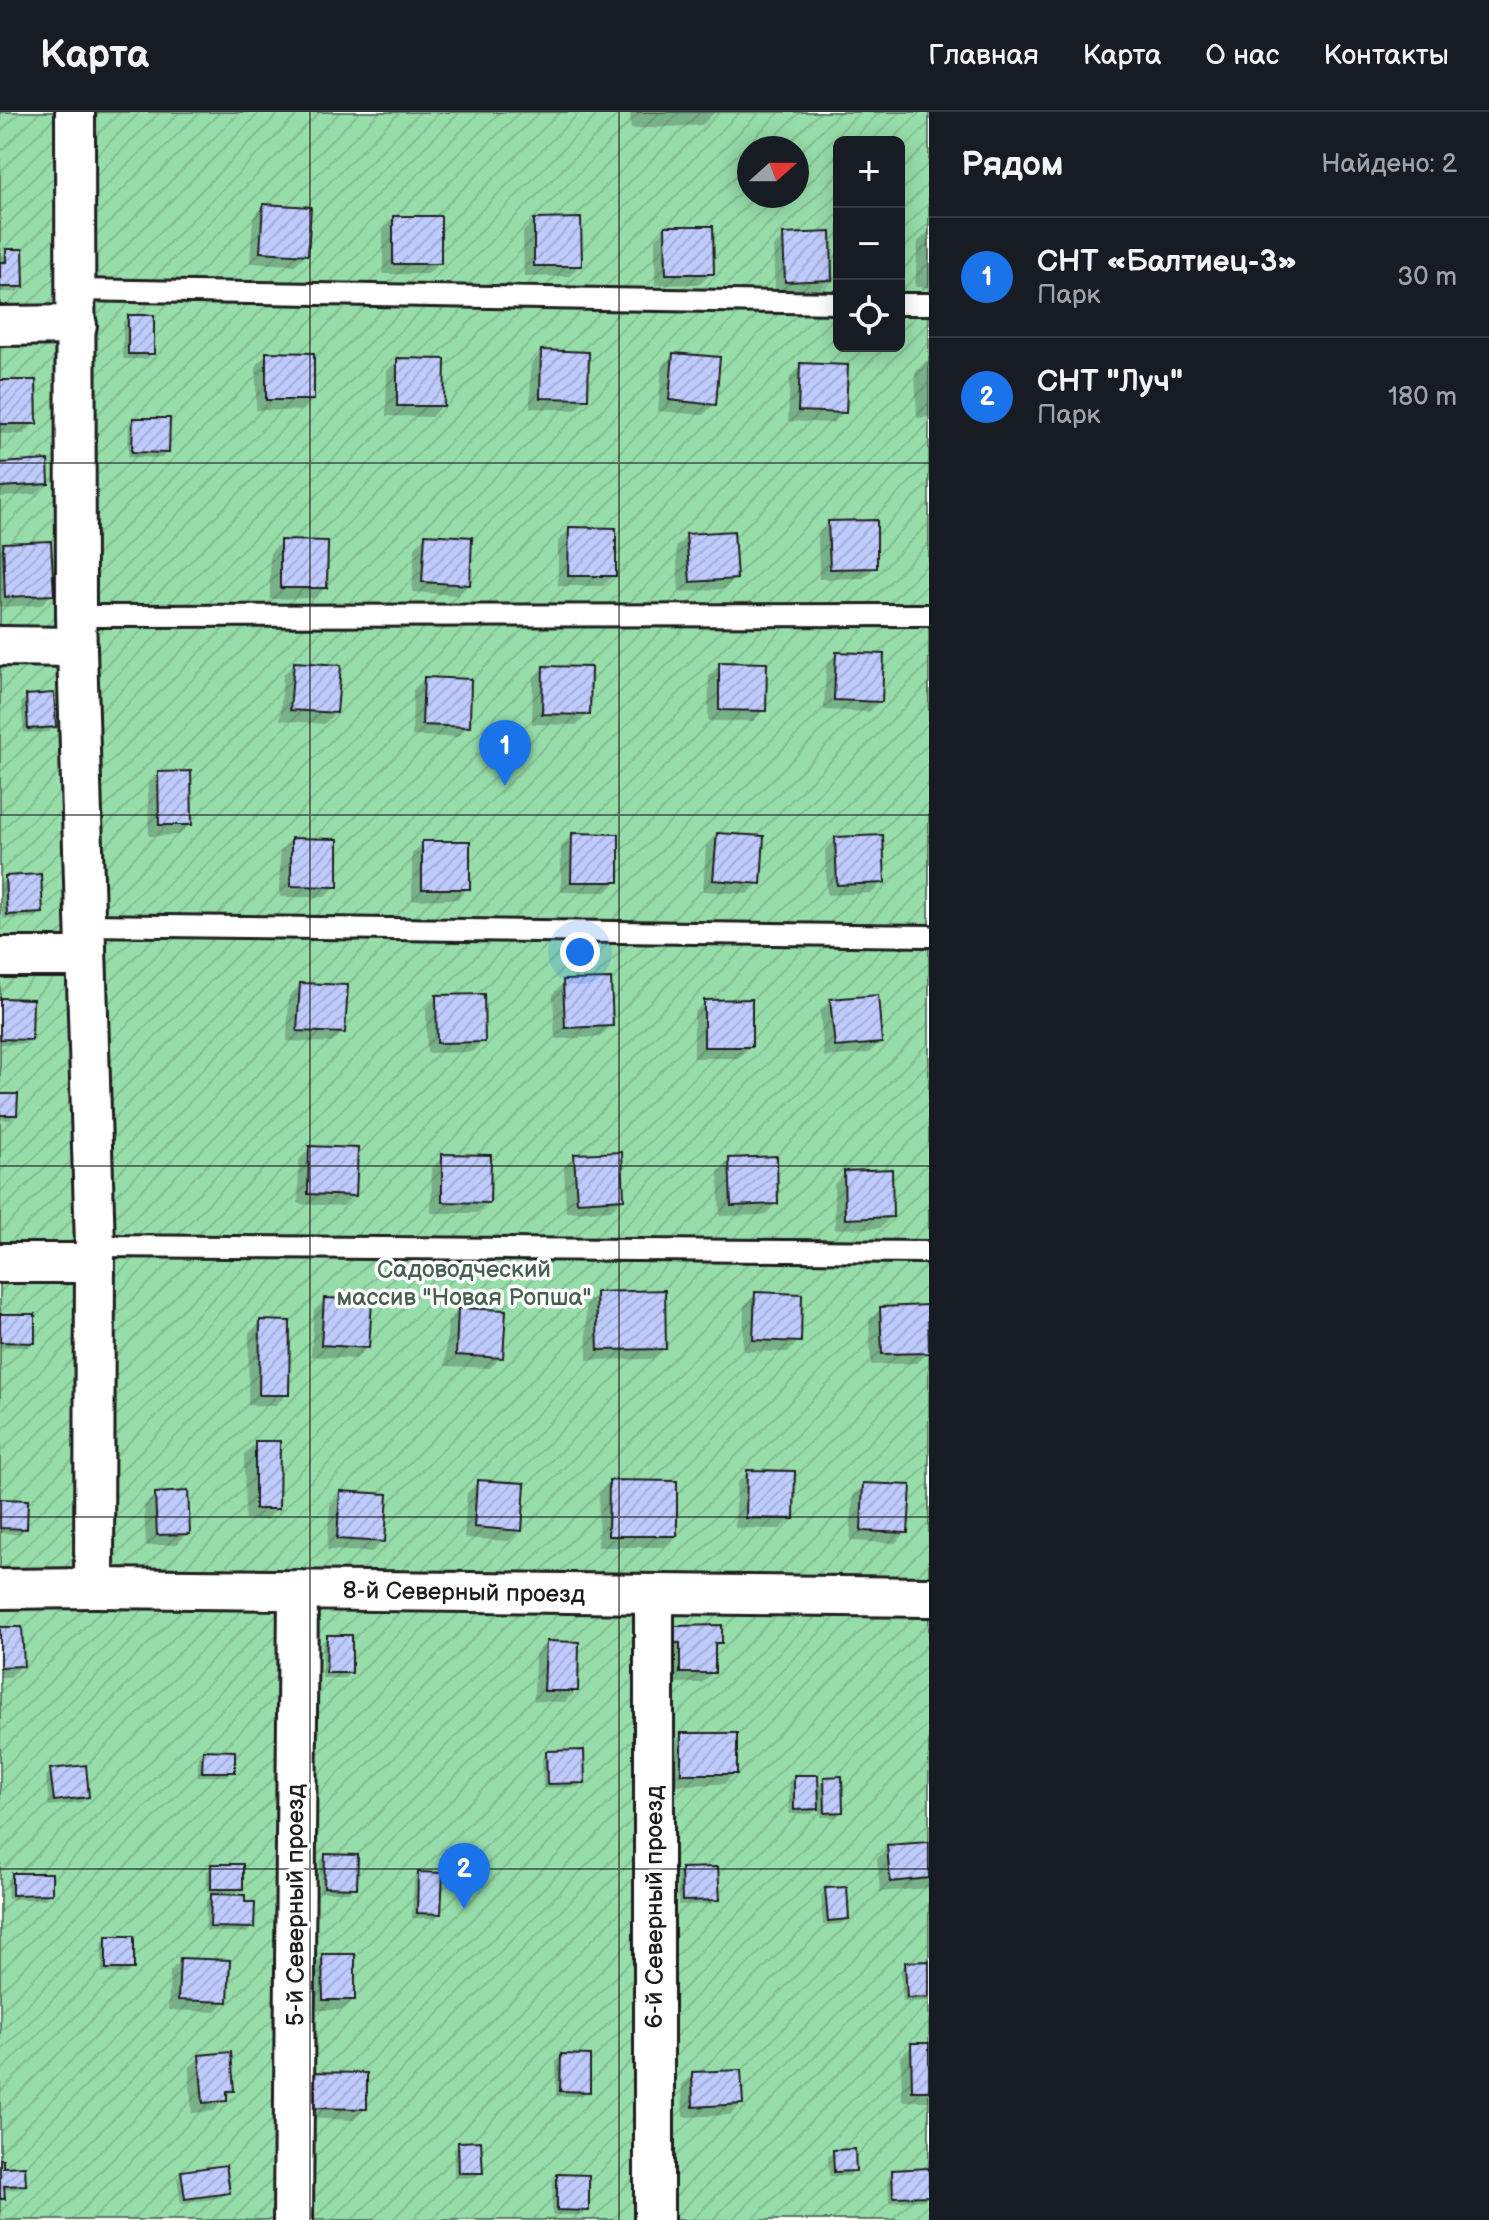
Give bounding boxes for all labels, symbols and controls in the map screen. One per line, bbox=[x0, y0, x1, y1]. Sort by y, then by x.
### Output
text: Карта bbox=[40, 33, 149, 78]
text: Главная bbox=[928, 39, 1039, 72]
text: Карта bbox=[1083, 39, 1162, 72]
text: О нас bbox=[1206, 39, 1279, 72]
text: Контакты bbox=[1323, 39, 1449, 72]
north arrow bbox=[737, 136, 809, 208]
map controls bbox=[833, 136, 905, 352]
button: + bbox=[833, 136, 905, 208]
text: Рядом bbox=[961, 144, 1063, 185]
text: Найдено: 2 bbox=[1321, 149, 1457, 180]
button: − bbox=[833, 208, 905, 280]
text: СНТ «Балтиец-3» bbox=[1037, 244, 1297, 280]
text: 1 bbox=[982, 262, 992, 293]
text: 30 m bbox=[1397, 262, 1457, 293]
button: locate bbox=[833, 280, 905, 352]
text: Парк bbox=[1037, 280, 1100, 311]
text: СНТ "Луч" bbox=[1037, 364, 1183, 400]
text: 2 bbox=[979, 382, 995, 413]
text: 180 m bbox=[1388, 382, 1457, 413]
text: Парк bbox=[1037, 400, 1100, 431]
pin: 1 bbox=[479, 720, 531, 786]
your location bbox=[560, 932, 600, 972]
park label: Садоводческий массив "Новая Ропша" bbox=[336, 1255, 592, 1312]
street label: 8-й Северный проезд bbox=[342, 1576, 586, 1609]
street label: 5-й Северный проезд bbox=[281, 1783, 310, 2026]
street label: 6-й Северный проезд bbox=[640, 1785, 669, 2029]
pin: 2 bbox=[438, 1843, 490, 1909]

